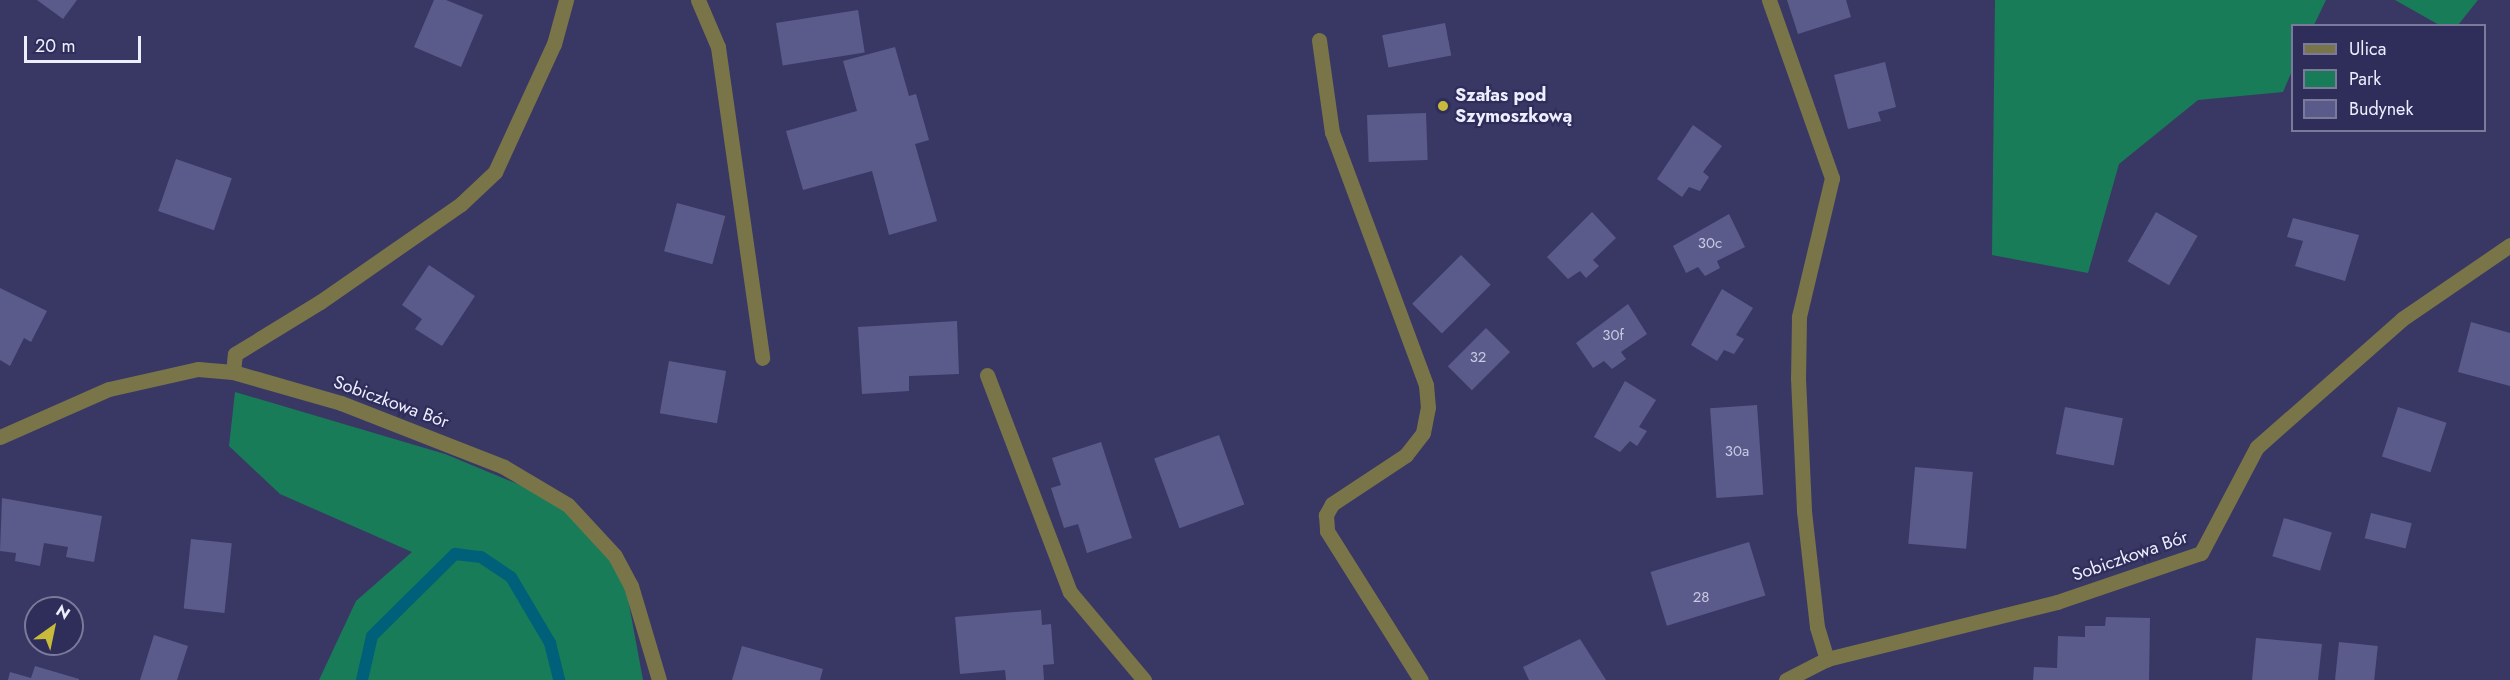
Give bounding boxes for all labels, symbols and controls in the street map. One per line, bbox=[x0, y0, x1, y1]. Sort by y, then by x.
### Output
scale bar bbox=[27, 24, 144, 62]
legend bbox=[2291, 24, 2486, 132]
text: 20 m bbox=[35, 33, 75, 59]
text: Ulica bbox=[2349, 36, 2386, 62]
text: Park bbox=[2349, 66, 2381, 92]
place label: Szałas pod Szymoszkową bbox=[1455, 85, 1572, 128]
text: Budynek bbox=[2349, 96, 2413, 122]
marker: Szałas pod Szymoszkową bbox=[1436, 99, 1450, 113]
house number: 30c bbox=[1698, 235, 1722, 253]
house number: 30f bbox=[1602, 327, 1624, 345]
house number: 32 bbox=[1470, 349, 1486, 367]
street label: Sobiczkowa Bór bbox=[330, 371, 452, 433]
house number: 30a bbox=[1725, 443, 1749, 461]
street label: Sobiczkowa Bór bbox=[2069, 526, 2191, 586]
house number: 28 bbox=[1693, 589, 1709, 607]
north arrow bbox=[24, 596, 84, 656]
text: N bbox=[51, 599, 75, 625]

